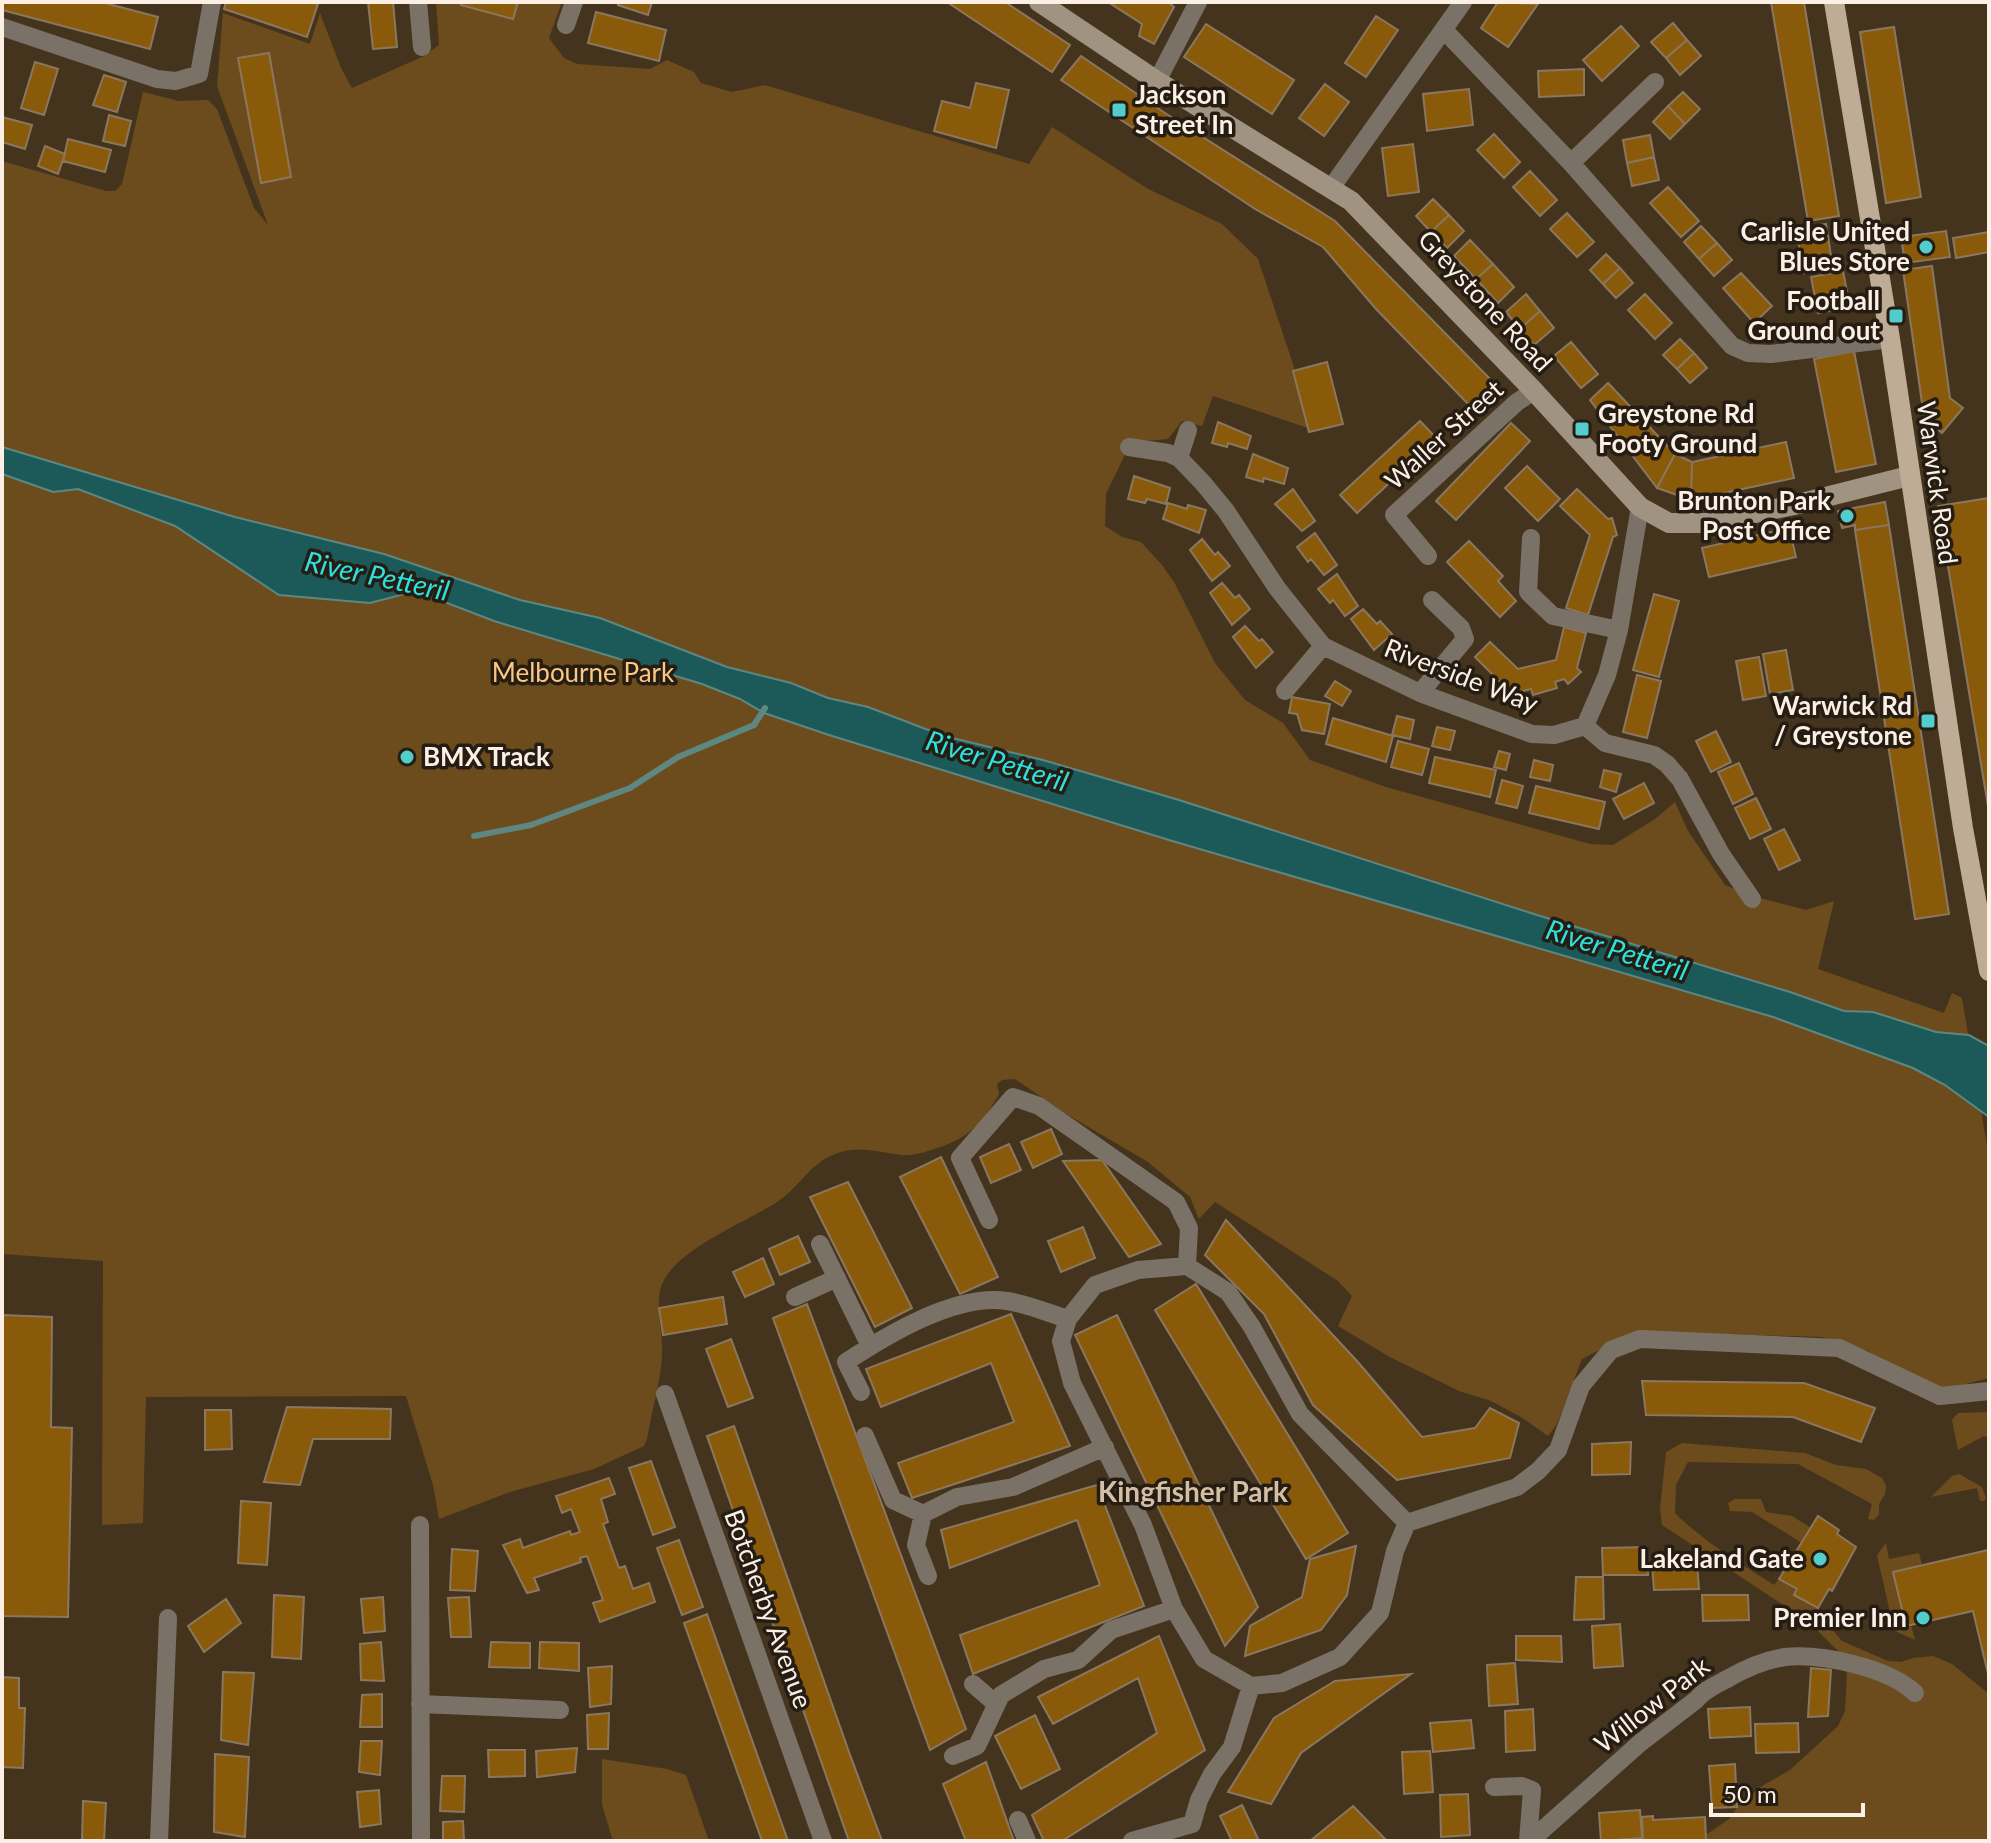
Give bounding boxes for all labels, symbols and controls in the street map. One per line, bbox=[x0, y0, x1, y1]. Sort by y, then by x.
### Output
place label: Jackson Street In bbox=[1135, 78, 1234, 140]
marker: Jackson Street In bbox=[1110, 101, 1128, 119]
place label: Carlisle United Blues Store bbox=[1740, 215, 1910, 277]
street label: Greystone Road bbox=[1412, 223, 1560, 378]
marker: Carlisle United Blues Store bbox=[1917, 238, 1935, 256]
place label: Football Ground out bbox=[1747, 284, 1880, 346]
marker: Football Ground out bbox=[1887, 307, 1905, 325]
street label: Waller Street bbox=[1377, 372, 1510, 496]
place label: Greystone Rd Footy Ground bbox=[1598, 397, 1757, 459]
street label: Warwick Road bbox=[1911, 399, 1965, 567]
marker: Greystone Rd Footy Ground bbox=[1573, 420, 1591, 438]
place label: Brunton Park Post Office bbox=[1677, 484, 1831, 546]
marker: Brunton Park Post Office bbox=[1838, 507, 1856, 525]
water label: River Petteril bbox=[302, 543, 453, 607]
street label: Riverside Way bbox=[1380, 631, 1543, 719]
park label: Melbourne Park bbox=[492, 656, 675, 688]
place label: Warwick Rd / Greystone bbox=[1772, 689, 1912, 751]
marker: Warwick Rd / Greystone bbox=[1919, 712, 1937, 730]
water label: River Petteril bbox=[922, 722, 1072, 798]
place label: BMX Track bbox=[423, 740, 550, 772]
marker: BMX Track bbox=[398, 748, 416, 766]
water label: River Petteril bbox=[1542, 911, 1692, 987]
district label: Kingfisher Park bbox=[1098, 1474, 1288, 1508]
street label: Botcherby Avenue bbox=[718, 1505, 820, 1712]
place label: Lakeland Gate bbox=[1639, 1542, 1804, 1574]
marker: Lakeland Gate bbox=[1811, 1550, 1829, 1568]
place label: Premier Inn bbox=[1773, 1601, 1907, 1633]
marker: Premier Inn bbox=[1914, 1609, 1932, 1627]
street label: Willow Park bbox=[1587, 1649, 1716, 1759]
scale bar bbox=[1711, 1767, 1863, 1817]
text: 50 m bbox=[1723, 1779, 1777, 1808]

